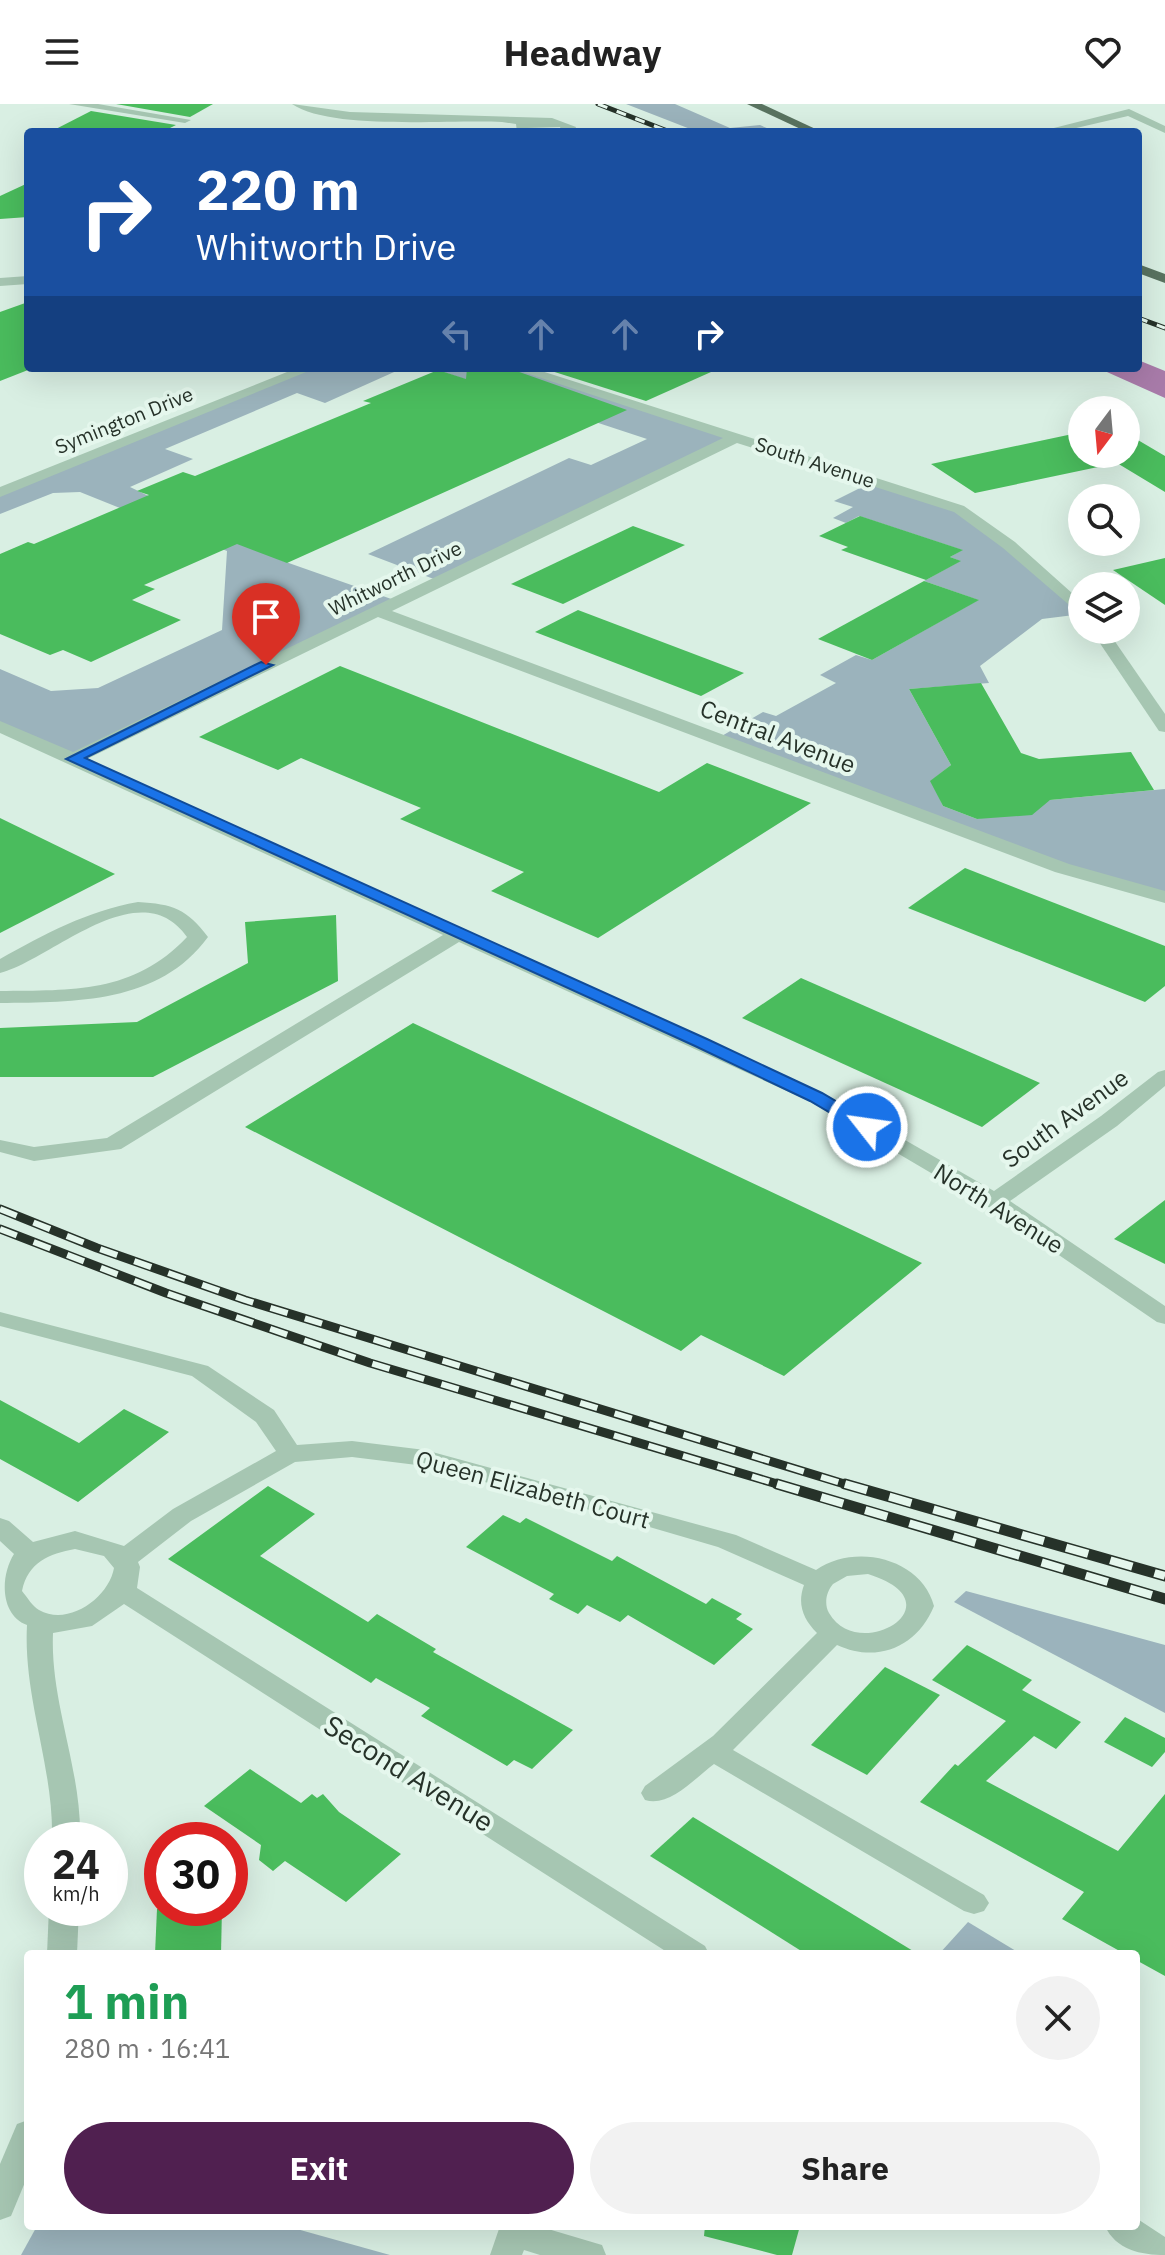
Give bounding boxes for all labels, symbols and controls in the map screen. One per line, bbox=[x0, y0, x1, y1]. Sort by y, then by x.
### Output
text: Headway bbox=[504, 29, 661, 76]
icon: menu bbox=[40, 30, 84, 74]
icon: heart bbox=[1081, 30, 1125, 74]
text: 220 m bbox=[196, 153, 360, 225]
icon: right bbox=[64, 160, 168, 264]
text: Whitworth Drive bbox=[196, 223, 456, 270]
icon: left bbox=[435, 312, 479, 356]
icon: ahead bbox=[519, 312, 563, 356]
icon: ahead bbox=[603, 312, 647, 356]
icon: right bbox=[687, 312, 731, 356]
street label: Symington Drive bbox=[51, 380, 197, 460]
north arrow bbox=[1068, 396, 1140, 468]
map controls bbox=[1068, 396, 1140, 644]
street label: South Avenue bbox=[752, 430, 878, 494]
button: search bbox=[1068, 484, 1140, 556]
street label: Whitworth Drive bbox=[324, 534, 466, 622]
button: layers bbox=[1068, 572, 1140, 644]
pin bbox=[232, 583, 300, 665]
icon: arrive bbox=[244, 595, 288, 639]
street label: Central Avenue bbox=[696, 692, 860, 780]
street label: South Avenue bbox=[995, 1061, 1135, 1175]
position arrow bbox=[825, 1085, 909, 1169]
street label: North Avenue bbox=[928, 1155, 1070, 1261]
street label: Queen Elizabeth Court bbox=[413, 1442, 653, 1536]
street label: Second Avenue bbox=[317, 1706, 501, 1840]
speed limit sign: 30 bbox=[144, 1822, 248, 1926]
text: 24 bbox=[52, 1838, 100, 1890]
text: km/h bbox=[52, 1880, 100, 1907]
text: 1 min bbox=[64, 1970, 189, 2032]
button: close bbox=[1016, 1976, 1100, 2060]
text: 280 m · 16:41 bbox=[64, 2031, 230, 2065]
button: Exit bbox=[64, 2122, 574, 2214]
button: Share bbox=[590, 2122, 1100, 2214]

